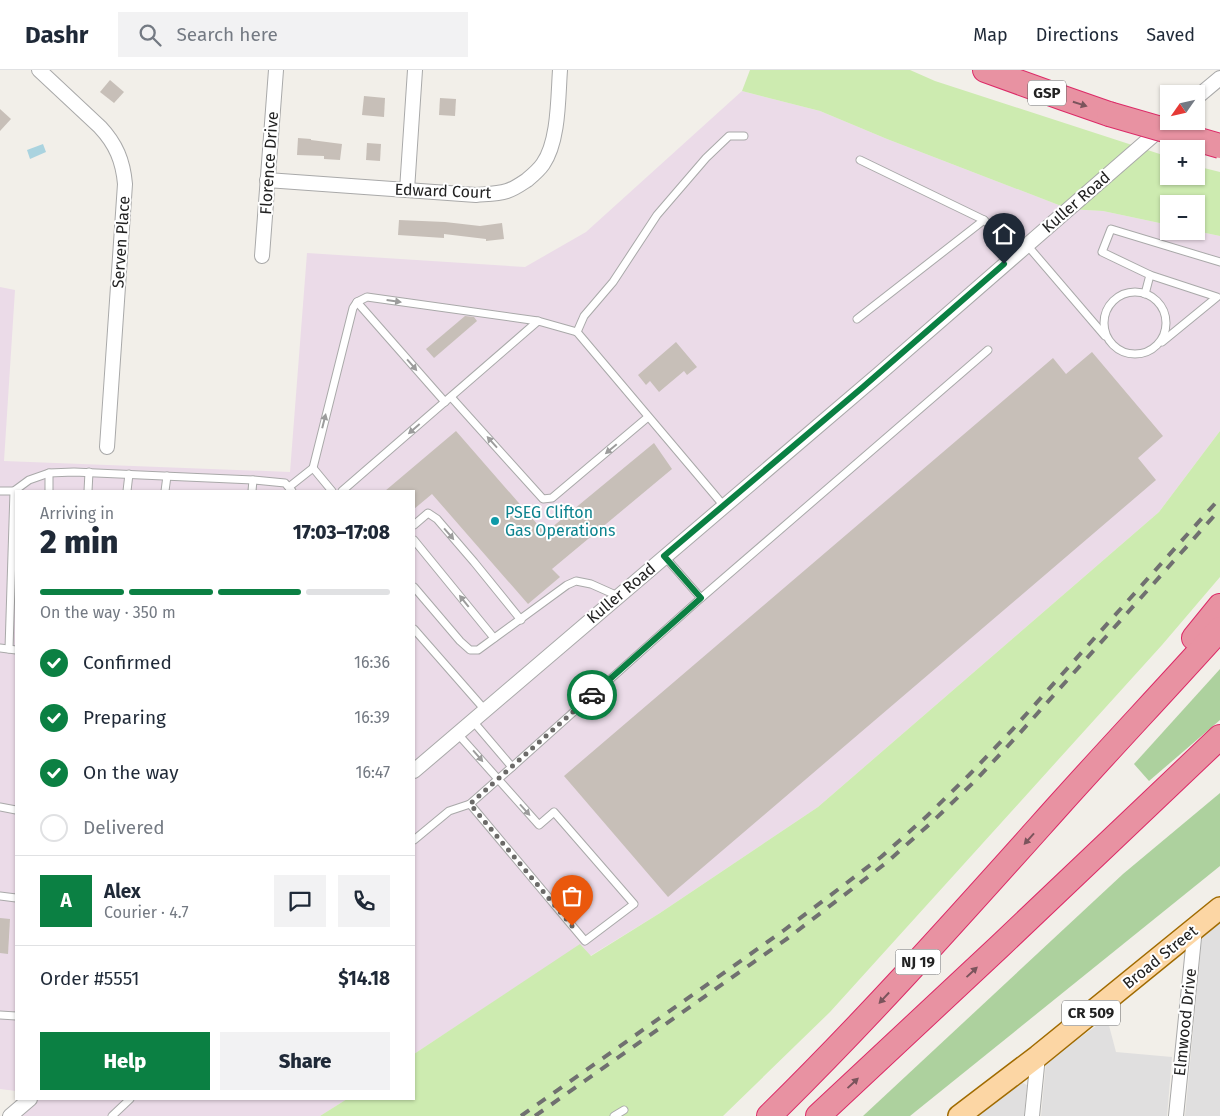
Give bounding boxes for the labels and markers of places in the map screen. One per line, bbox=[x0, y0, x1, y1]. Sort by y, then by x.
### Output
pin bbox=[983, 213, 1025, 264]
place label: PSEG Clifton Gas Operations bbox=[505, 503, 615, 540]
marker: PSEG Clifton Gas Operations bbox=[489, 515, 501, 527]
pin bbox=[551, 875, 593, 926]

